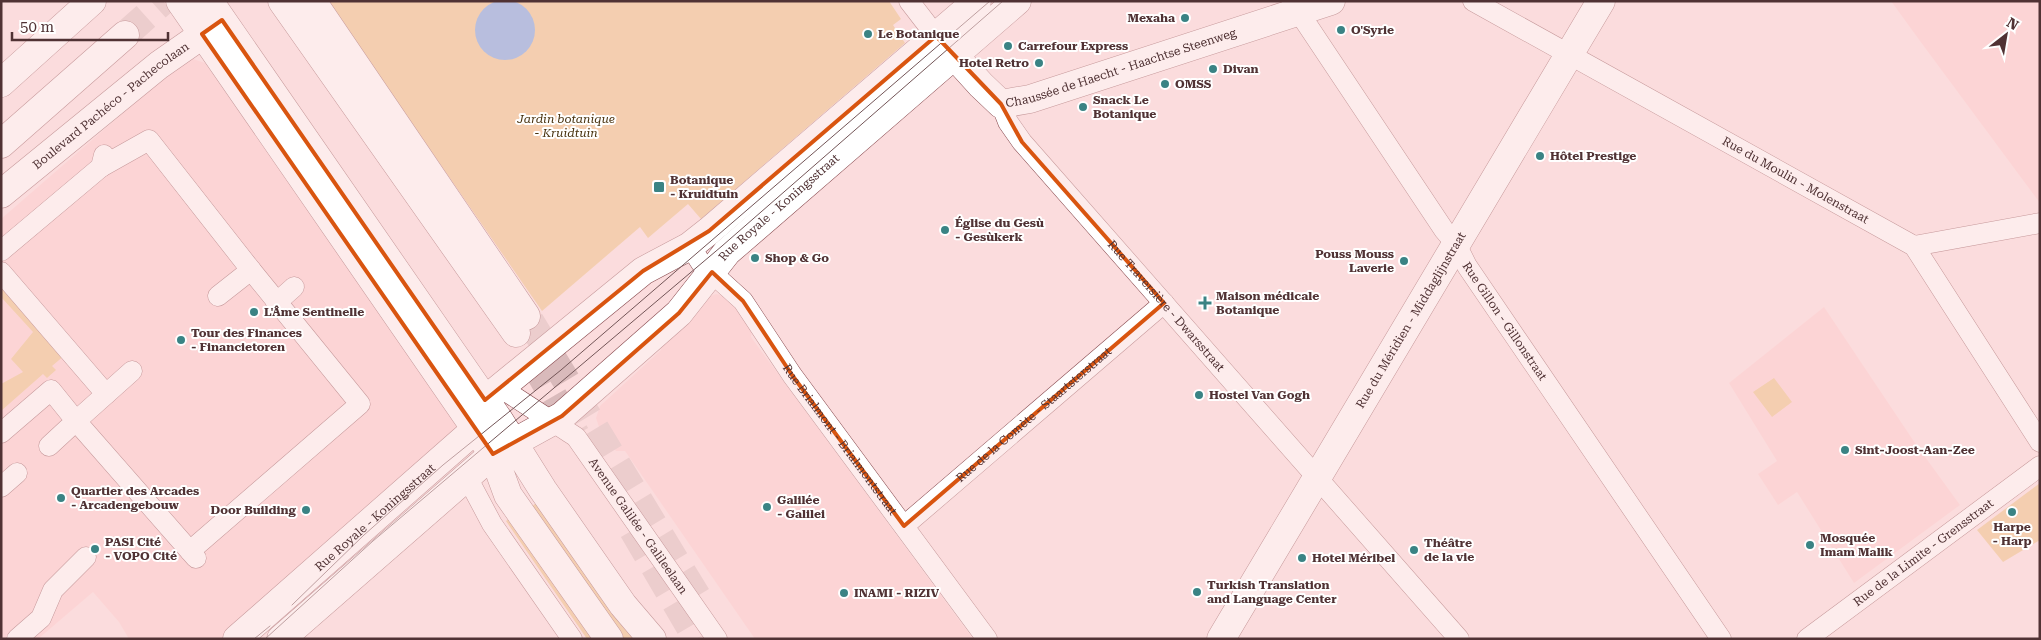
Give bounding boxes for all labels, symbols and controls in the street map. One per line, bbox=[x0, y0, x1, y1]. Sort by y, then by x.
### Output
scale bar bbox=[12, 10, 169, 42]
north arrow bbox=[1981, 10, 2031, 60]
place label: Mexaha bbox=[1127, 11, 1175, 25]
marker: Mexaha bbox=[1179, 12, 1191, 24]
text: N bbox=[2004, 14, 2022, 34]
text: 50 m bbox=[20, 18, 55, 36]
place label: O'Syrie bbox=[1351, 23, 1394, 37]
marker: O'Syrie bbox=[1335, 24, 1347, 36]
street label: Chaussée de Haecht - Haachtse Steenweg bbox=[1005, 25, 1238, 110]
place label: Le Botanique bbox=[878, 27, 959, 41]
marker: Le Botanique bbox=[862, 28, 874, 40]
street label: Boulevard Pachéco - Pachecolaan bbox=[30, 39, 192, 172]
place label: Carrefour Express bbox=[1018, 39, 1128, 53]
marker: Carrefour Express bbox=[1002, 40, 1014, 52]
place label: Hotel Retro bbox=[959, 56, 1029, 70]
marker: Hotel Retro bbox=[1033, 57, 1045, 69]
place label: Divan bbox=[1223, 62, 1259, 76]
marker: Divan bbox=[1207, 63, 1219, 75]
place label: OMSS bbox=[1175, 77, 1212, 91]
marker: OMSS bbox=[1159, 78, 1171, 90]
place label: Snack Le Botanique bbox=[1093, 93, 1156, 121]
marker: Snack Le Botanique bbox=[1077, 101, 1089, 113]
park label: Jardin botanique - Kruidtuin bbox=[516, 112, 615, 140]
street label: Rue du Moulin - Molenstraat bbox=[1720, 134, 1872, 227]
place label: Hôtel Prestige bbox=[1550, 149, 1636, 163]
marker: Hôtel Prestige bbox=[1534, 150, 1546, 162]
street label: Rue Royale - Koningsstraat bbox=[716, 151, 842, 264]
place label: Botanique - Kruidtuin bbox=[670, 173, 738, 201]
marker: Botanique - Kruidtuin bbox=[652, 180, 666, 194]
place label: Église du Gesù - Gesùkerk bbox=[955, 216, 1044, 244]
marker: Église du Gesù - Gesùkerk bbox=[939, 224, 951, 236]
street label: Rue du Méridien - Middaglijnstraat bbox=[1353, 229, 1469, 411]
street label: Rue Traversière - Dwarsstraat bbox=[1105, 238, 1228, 375]
place label: Pouss Mouss Laverie bbox=[1315, 247, 1394, 275]
place label: Shop & Go bbox=[765, 251, 829, 265]
marker: Shop & Go bbox=[749, 252, 761, 264]
marker: Pouss Mouss Laverie bbox=[1398, 255, 1410, 267]
street label: Rue Gillon - Gillonstraat bbox=[1459, 259, 1550, 384]
place label: Maison médicale Botanique bbox=[1216, 289, 1319, 317]
marker: Maison médicale Botanique bbox=[1198, 296, 1212, 310]
place label: L'Âme Sentinelle bbox=[264, 305, 364, 319]
marker: L'Âme Sentinelle bbox=[248, 306, 260, 318]
place label: Tour des Finances - Financietoren bbox=[191, 326, 302, 354]
marker: Tour des Finances - Financietoren bbox=[175, 334, 187, 346]
street label: Rue de la Comète - Staartsterstraat bbox=[953, 344, 1115, 485]
street label: Rue Brialmont - Brialmontstraat bbox=[780, 361, 900, 518]
place label: Hostel Van Gogh bbox=[1209, 388, 1310, 402]
marker: Hostel Van Gogh bbox=[1193, 389, 1205, 401]
place label: Sint-Joost-Aan-Zee bbox=[1855, 443, 1975, 457]
marker: Sint-Joost-Aan-Zee bbox=[1839, 444, 1851, 456]
street label: Avenue Galilée - Galileelaan bbox=[586, 455, 691, 597]
street label: Rue Royale - Koningsstraat bbox=[312, 461, 439, 574]
place label: Quartier des Arcades - Arcadengebouw bbox=[71, 484, 199, 512]
marker: Quartier des Arcades - Arcadengebouw bbox=[55, 492, 67, 504]
place label: Galilée - Galilei bbox=[777, 493, 825, 521]
street label: Rue de la Limite - Grensstraat bbox=[1851, 496, 1997, 609]
marker: Galilée - Galilei bbox=[761, 501, 773, 513]
place label: Door Building bbox=[210, 503, 297, 517]
marker: Door Building bbox=[300, 504, 312, 516]
marker: Harpe - Harp bbox=[2006, 506, 2018, 518]
place label: Harpe - Harp bbox=[1992, 520, 2032, 548]
place label: Mosquée Imam Malik bbox=[1820, 531, 1894, 559]
place label: PASI Cité - VOPO Cité bbox=[105, 535, 177, 563]
place label: Théâtre de la vie bbox=[1424, 536, 1474, 564]
marker: Mosquée Imam Malik bbox=[1804, 539, 1816, 551]
marker: PASI Cité - VOPO Cité bbox=[89, 543, 101, 555]
marker: Théâtre de la vie bbox=[1408, 544, 1420, 556]
place label: Hotel Méribel bbox=[1312, 551, 1395, 565]
marker: Hotel Méribel bbox=[1296, 552, 1308, 564]
place label: Turkish Translation and Language Center bbox=[1207, 578, 1337, 606]
place label: INAMI - RIZIV bbox=[854, 586, 940, 600]
marker: Turkish Translation and Language Center bbox=[1191, 586, 1203, 598]
marker: INAMI - RIZIV bbox=[838, 587, 850, 599]

